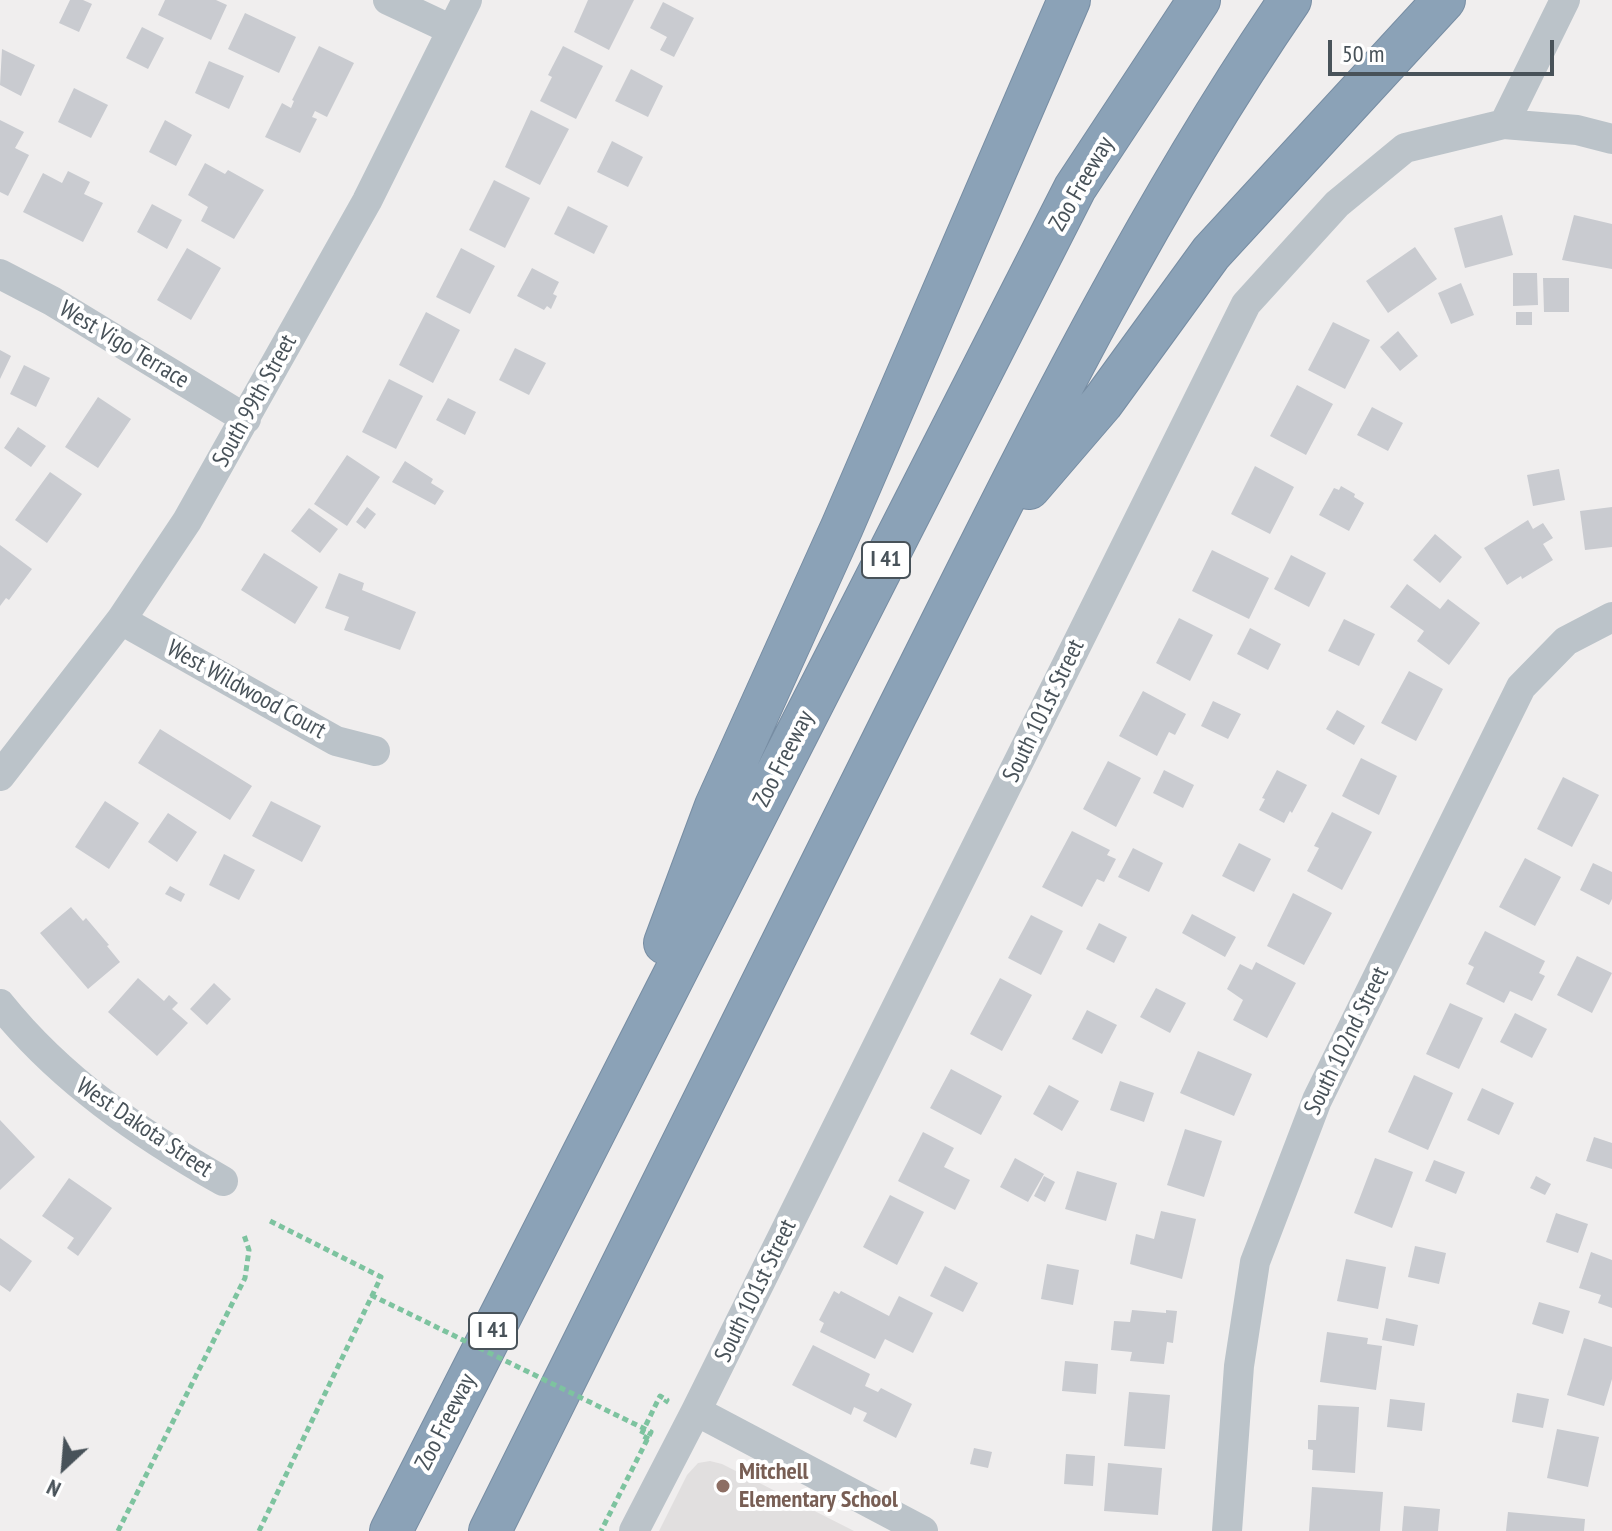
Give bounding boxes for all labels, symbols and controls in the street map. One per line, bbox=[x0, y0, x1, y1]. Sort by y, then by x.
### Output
scale bar bbox=[1332, 24, 1558, 74]
text: 50 m bbox=[1342, 38, 1384, 69]
street label: Zoo Freeway bbox=[1043, 132, 1121, 236]
street label: West Vigo Terrace bbox=[54, 295, 194, 395]
street label: South 99th Street bbox=[207, 330, 303, 472]
road number: I 41 bbox=[862, 542, 910, 578]
street label: West Wildwood Court bbox=[161, 634, 331, 746]
street label: South 101st Street bbox=[997, 635, 1091, 787]
street label: Zoo Freeway bbox=[748, 706, 820, 812]
street label: South 102nd Street bbox=[1299, 962, 1395, 1120]
street label: West Dakota Street bbox=[71, 1072, 217, 1184]
street label: South 101st Street bbox=[709, 1215, 803, 1367]
road number: I 41 bbox=[469, 1313, 517, 1349]
street label: Zoo Freeway bbox=[410, 1369, 482, 1475]
north arrow bbox=[24, 1427, 104, 1507]
place label: Mitchell Elementary School bbox=[739, 1458, 898, 1514]
text: N bbox=[42, 1473, 65, 1504]
marker: Mitchell Elementary School bbox=[714, 1477, 732, 1495]

